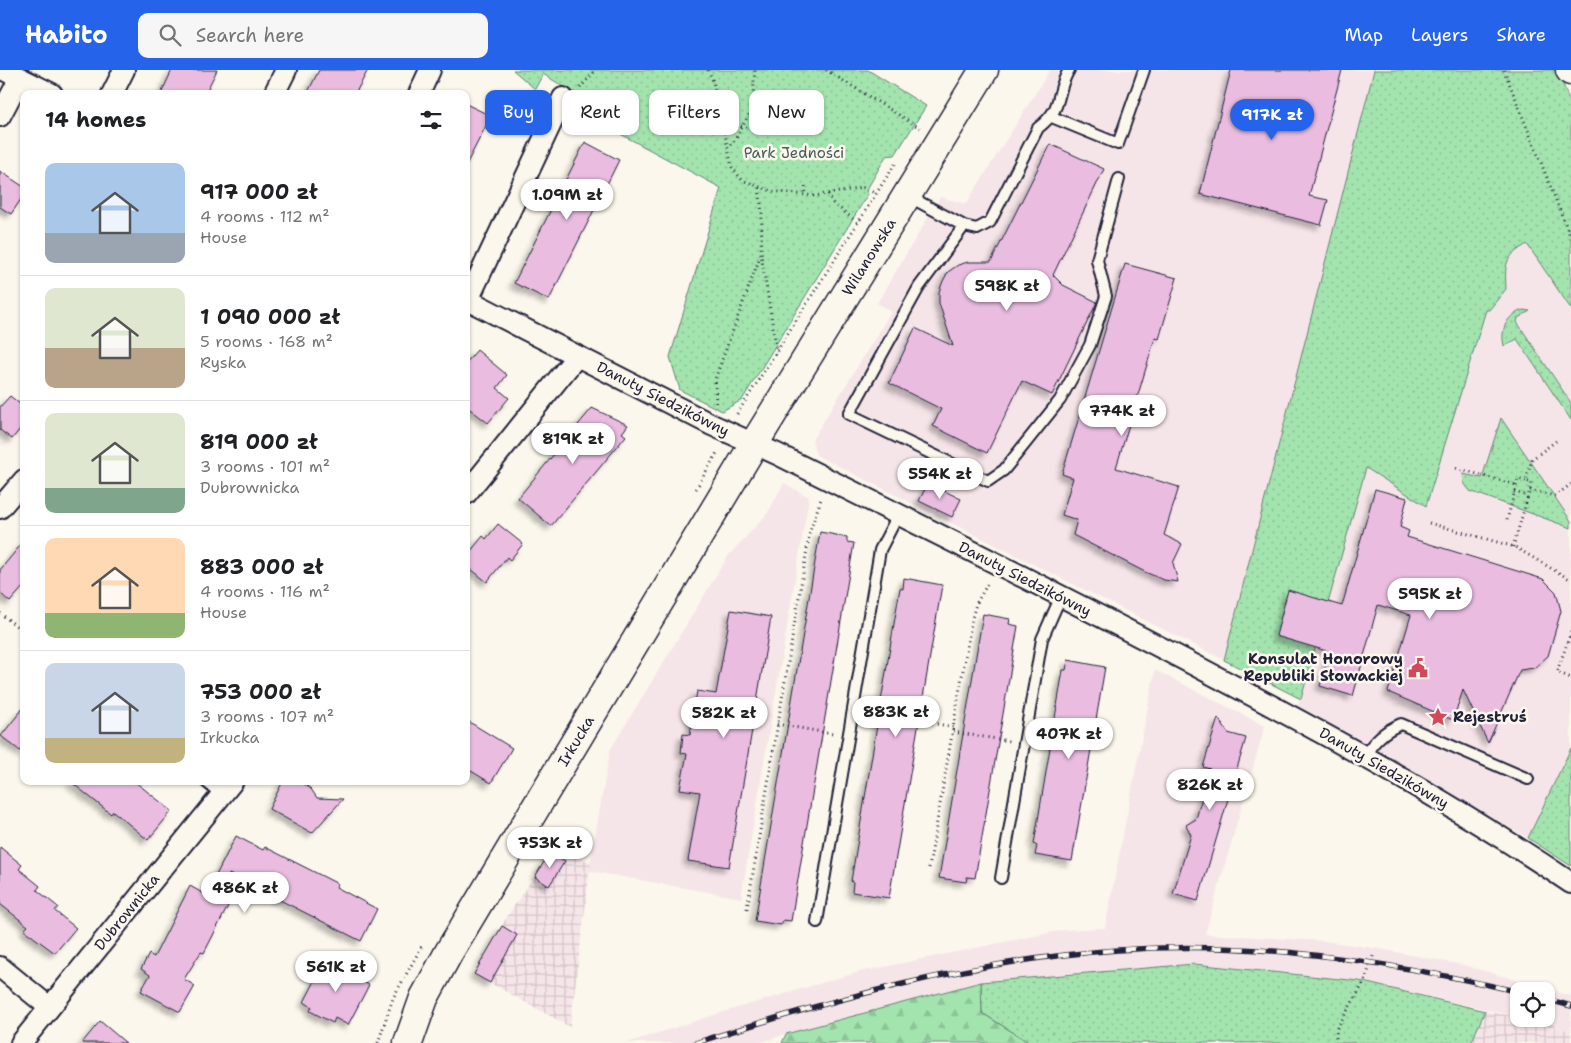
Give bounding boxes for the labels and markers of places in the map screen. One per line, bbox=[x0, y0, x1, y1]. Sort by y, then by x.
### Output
pin: 917K zł bbox=[1226, 98, 1318, 141]
pin: 1.09M zł bbox=[515, 178, 619, 221]
pin: 598K zł bbox=[961, 270, 1053, 312]
pin: 774K zł bbox=[1076, 394, 1168, 437]
pin: 819K zł bbox=[527, 422, 619, 465]
pin: 554K zł bbox=[894, 458, 986, 500]
pin: 595K zł bbox=[1384, 578, 1476, 620]
place label: Konsulat Honorowy Republiki Słowackiej bbox=[1244, 649, 1403, 686]
public building icon: Konsulat Honorowy Republiki Słowackiej bbox=[1407, 657, 1429, 679]
pin: 582K zł bbox=[678, 696, 770, 739]
pin: 883K zł bbox=[850, 696, 942, 738]
place icon: Rejestruś bbox=[1427, 706, 1449, 728]
place label: Rejestruś bbox=[1453, 707, 1527, 727]
pin: 407K zł bbox=[1023, 718, 1115, 760]
pin: 826K zł bbox=[1164, 768, 1256, 811]
pin: 753K zł bbox=[504, 826, 596, 869]
pin: 486K zł bbox=[199, 872, 291, 914]
pin: 561K zł bbox=[290, 950, 382, 993]

